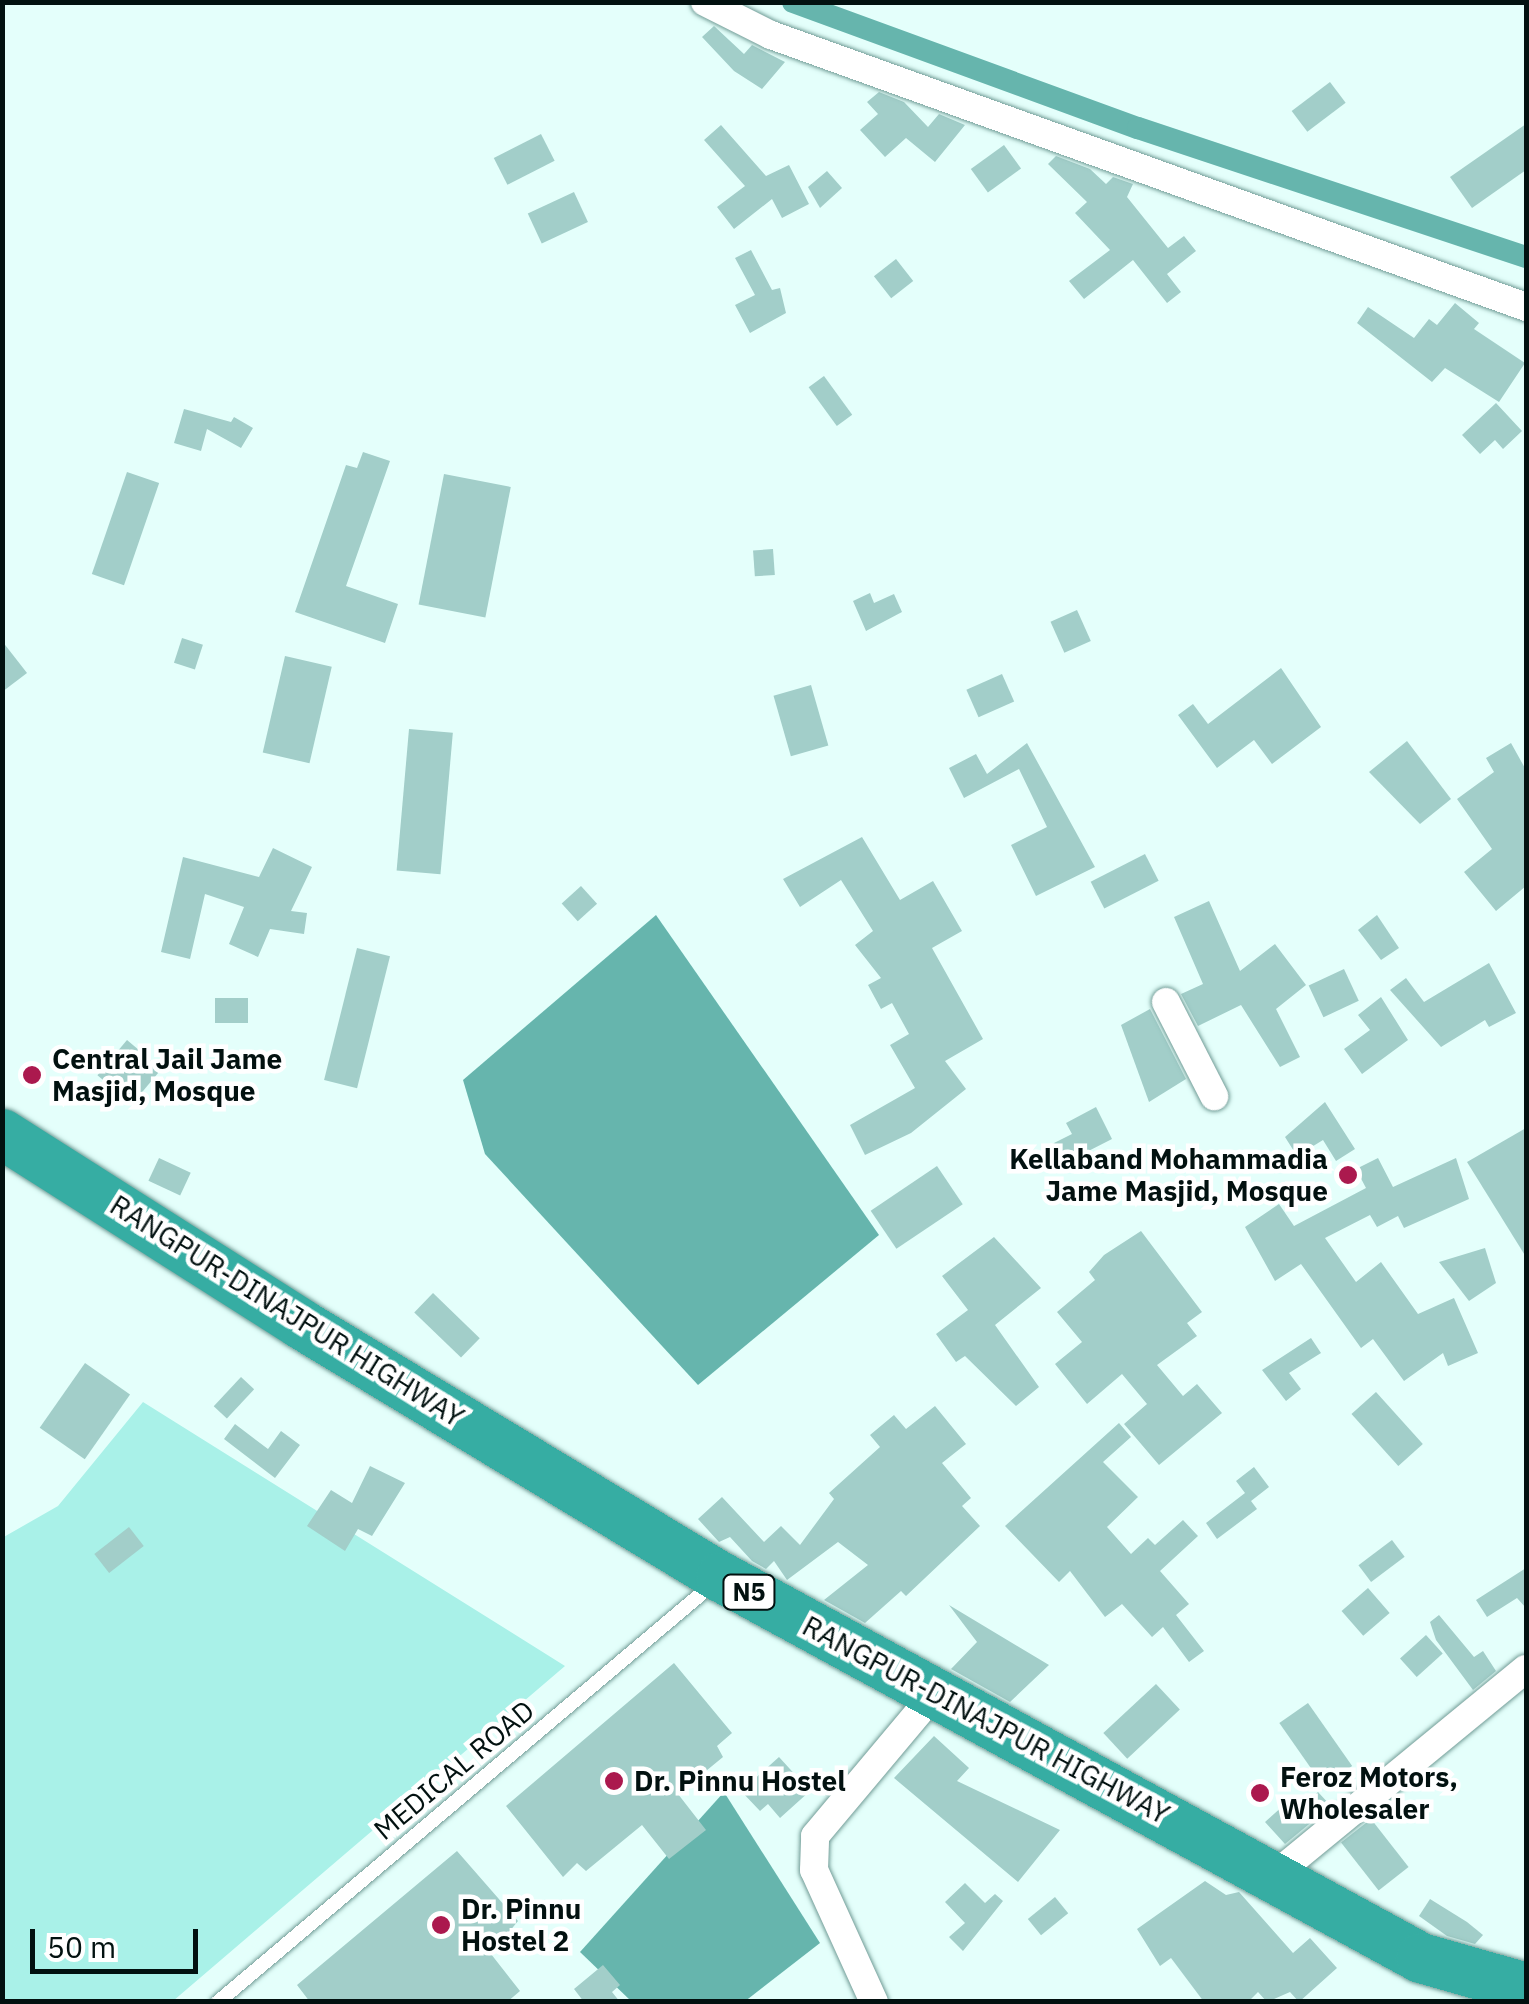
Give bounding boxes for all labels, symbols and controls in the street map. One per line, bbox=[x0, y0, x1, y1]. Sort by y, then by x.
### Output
place label: Central Jail Jame Masjid, Mosque bbox=[52, 1042, 282, 1108]
marker: Central Jail Jame Masjid, Mosque bbox=[21, 1064, 43, 1086]
place label: Kellaband Mohammadia Jame Masjid, Mosque bbox=[1009, 1142, 1328, 1208]
marker: Kellaband Mohammadia Jame Masjid, Mosque bbox=[1337, 1164, 1359, 1186]
street label: RANGPUR-DINAJPUR HIGHWAY bbox=[104, 1188, 470, 1434]
road number: N5 bbox=[722, 1572, 776, 1612]
street label: RANGPUR-DINAJPUR HIGHWAY bbox=[797, 1609, 1175, 1831]
street label: MEDICAL ROAD bbox=[367, 1693, 541, 1847]
place label: Feroz Motors, Wholesaler bbox=[1280, 1760, 1458, 1826]
place label: Dr. Pinnu Hostel bbox=[634, 1764, 846, 1798]
marker: Dr. Pinnu Hostel bbox=[603, 1770, 625, 1792]
marker: Feroz Motors, Wholesaler bbox=[1249, 1782, 1271, 1804]
place label: Dr. Pinnu Hostel 2 bbox=[461, 1892, 581, 1958]
scale bar bbox=[35, 1909, 202, 1971]
marker: Dr. Pinnu Hostel 2 bbox=[430, 1914, 452, 1936]
text: 50 m bbox=[47, 1927, 116, 1966]

